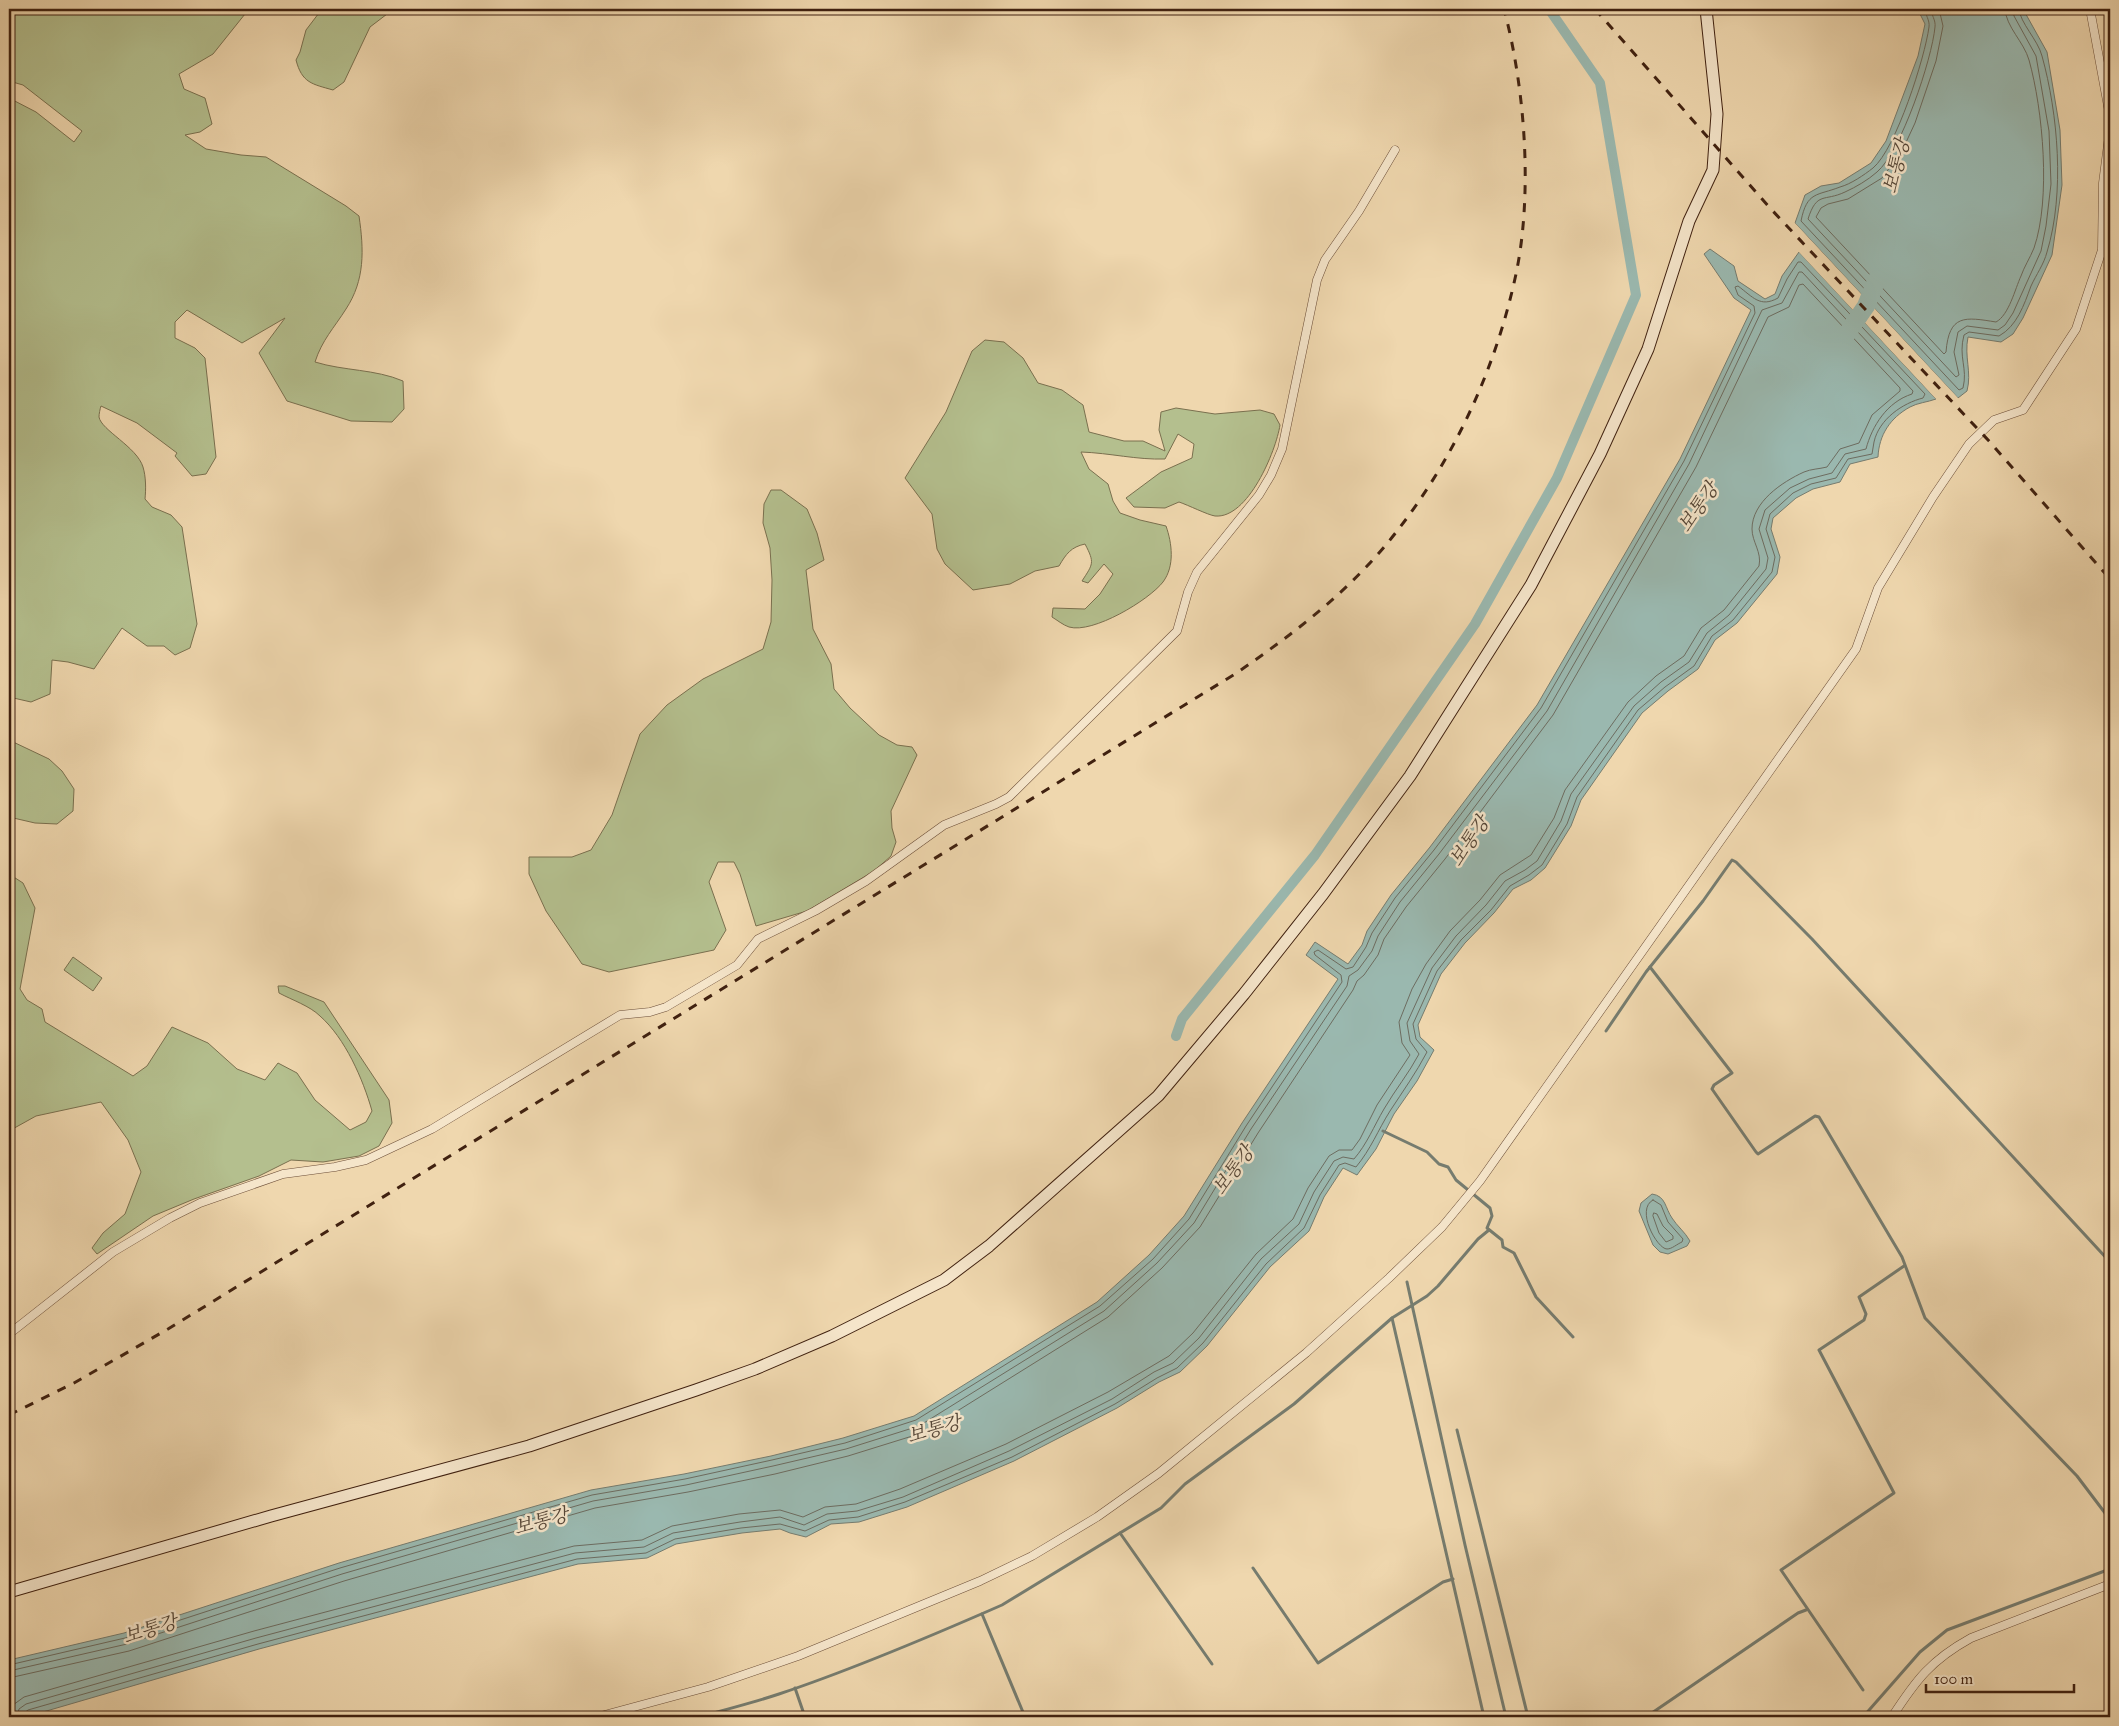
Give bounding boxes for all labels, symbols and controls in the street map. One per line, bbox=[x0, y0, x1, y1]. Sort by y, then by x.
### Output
water label: 보통강 bbox=[1878, 134, 1915, 196]
water label: 보통강 bbox=[1673, 476, 1725, 536]
water label: 보통강 bbox=[1444, 810, 1495, 870]
water label: 보통강 bbox=[1208, 1139, 1260, 1199]
water label: 보통강 bbox=[904, 1410, 966, 1448]
water label: 보통강 bbox=[511, 1502, 573, 1539]
water label: 보통강 bbox=[120, 1609, 182, 1648]
scale bar bbox=[1926, 1661, 2074, 1693]
text: 100 m bbox=[1934, 1670, 1974, 1688]

